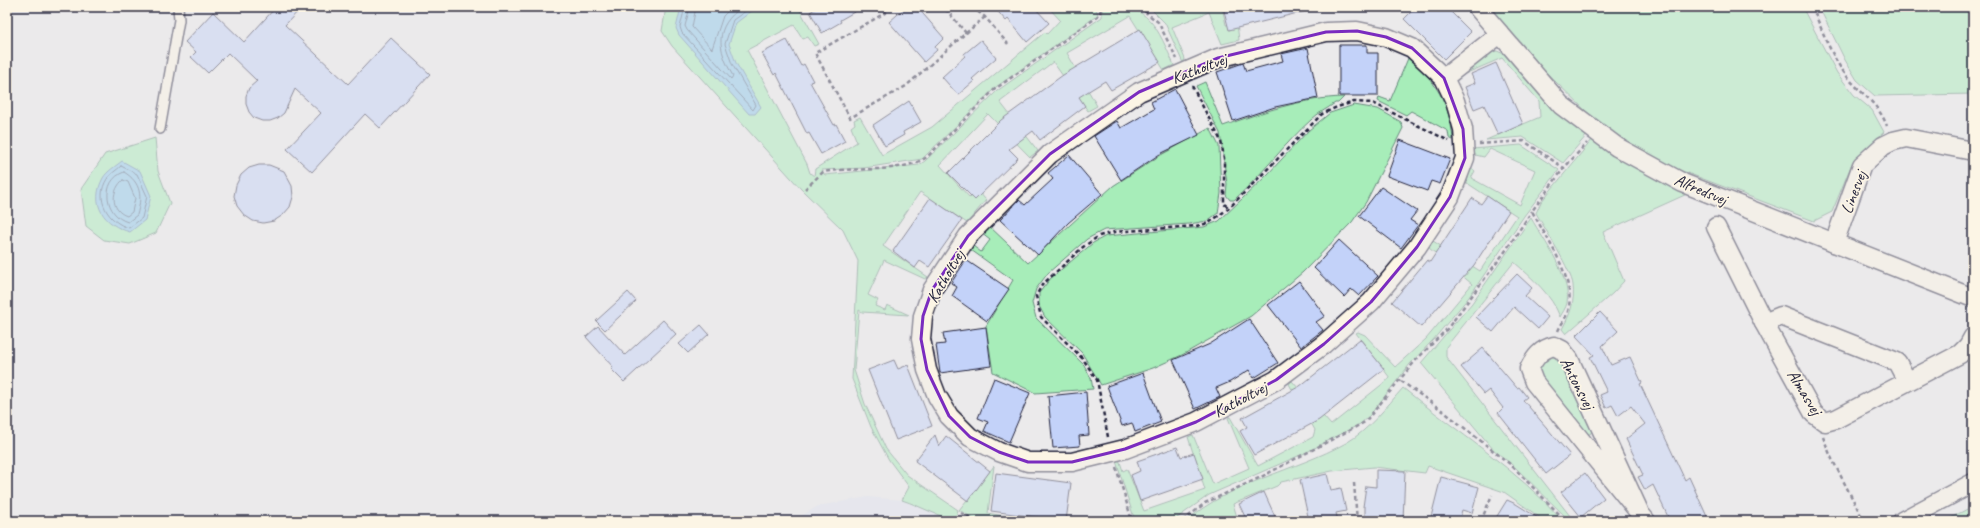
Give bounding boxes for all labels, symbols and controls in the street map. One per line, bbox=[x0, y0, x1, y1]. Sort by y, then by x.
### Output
street label: Katholtvej bbox=[1168, 47, 1232, 89]
street label: Linesvej bbox=[1836, 165, 1872, 217]
street label: Alfredsvej bbox=[1671, 169, 1733, 211]
street label: Katholtvej bbox=[922, 244, 970, 306]
street label: Antonsvej bbox=[1556, 354, 1601, 415]
street label: Almasvej bbox=[1783, 366, 1828, 421]
street label: Katholtvej bbox=[1210, 375, 1273, 422]

